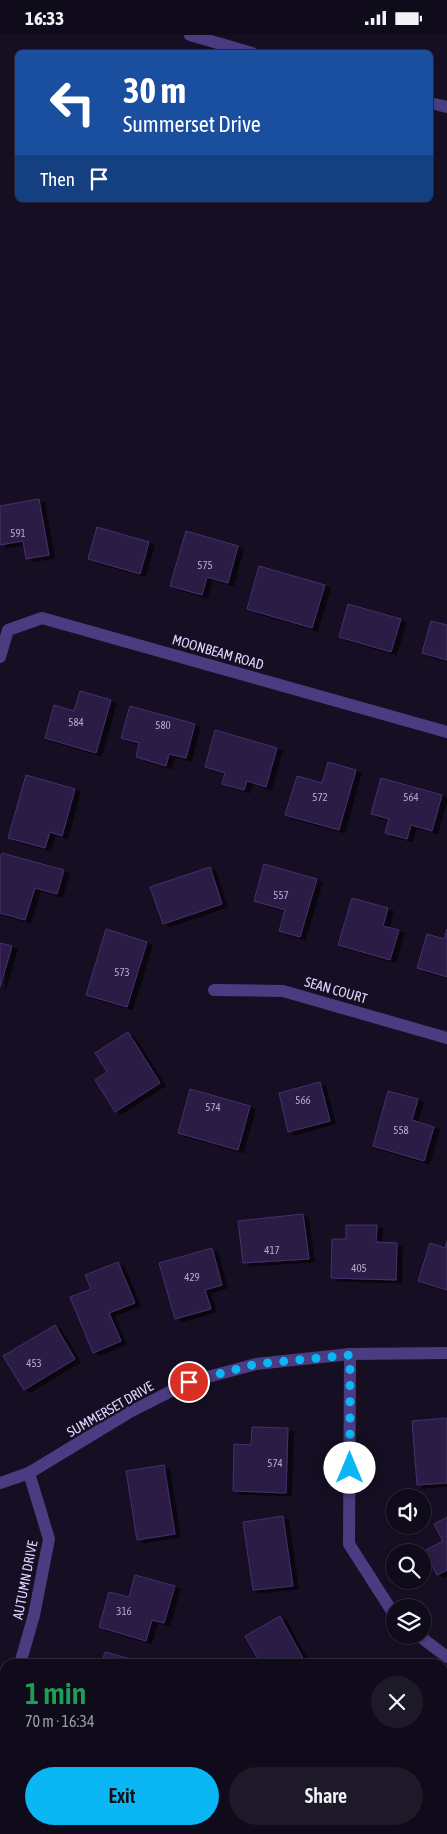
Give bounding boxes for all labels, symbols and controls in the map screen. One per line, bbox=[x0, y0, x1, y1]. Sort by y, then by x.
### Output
text: 16:33 bbox=[25, 7, 64, 29]
icon: left bbox=[40, 70, 105, 135]
text: 30 m bbox=[123, 70, 186, 110]
text: Summerset Drive bbox=[123, 111, 261, 137]
icon: arrive bbox=[85, 165, 113, 193]
text: Then bbox=[40, 168, 75, 190]
house number: 591 bbox=[10, 527, 26, 539]
house number: 575 bbox=[197, 559, 213, 571]
street label: MOONBEAM ROAD bbox=[170, 631, 266, 673]
house number: 584 bbox=[68, 716, 84, 728]
house number: 580 bbox=[155, 719, 171, 731]
house number: 572 bbox=[312, 791, 328, 803]
house number: 564 bbox=[403, 791, 419, 803]
house number: 557 bbox=[273, 889, 289, 901]
house number: 573 bbox=[114, 966, 130, 978]
street label: SEAN COURT bbox=[303, 973, 369, 1007]
house number: 566 bbox=[295, 1094, 311, 1106]
house number: 574 bbox=[205, 1101, 221, 1113]
house number: 558 bbox=[393, 1124, 409, 1136]
house number: 417 bbox=[264, 1244, 280, 1256]
house number: 405 bbox=[351, 1262, 367, 1274]
house number: 429 bbox=[184, 1271, 200, 1283]
house number: 453 bbox=[26, 1357, 42, 1369]
pin bbox=[168, 1361, 210, 1403]
icon: arrive bbox=[175, 1368, 203, 1396]
street label: SUMMERSET DRIVE bbox=[64, 1378, 156, 1440]
position arrow bbox=[323, 1441, 375, 1493]
house number: 574 bbox=[267, 1457, 283, 1469]
map controls bbox=[386, 1489, 431, 1644]
button: sound bbox=[386, 1489, 431, 1534]
street label: AUTUMN DRIVE bbox=[9, 1539, 41, 1621]
button: search bbox=[386, 1544, 431, 1589]
button: layers bbox=[386, 1599, 431, 1644]
house number: 316 bbox=[116, 1605, 132, 1617]
text: 1 min bbox=[25, 1676, 86, 1710]
button: close bbox=[371, 1676, 423, 1728]
text: 70 m · 16:34 bbox=[25, 1712, 95, 1730]
button: Exit bbox=[25, 1767, 219, 1825]
button: Share bbox=[229, 1767, 423, 1825]

